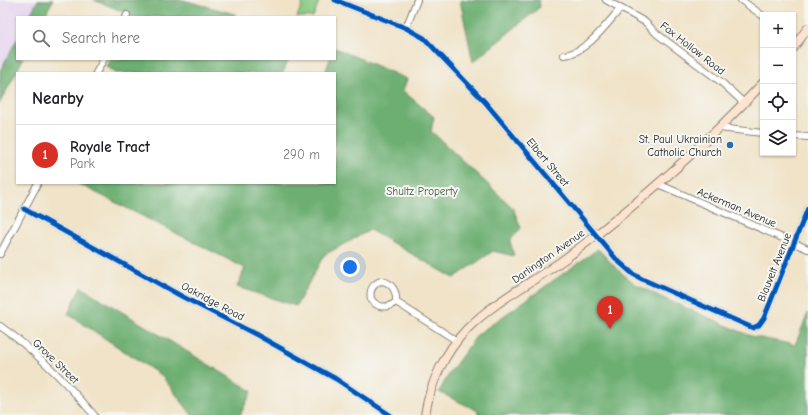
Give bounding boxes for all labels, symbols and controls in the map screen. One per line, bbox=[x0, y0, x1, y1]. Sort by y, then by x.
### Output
map controls bbox=[760, 12, 796, 156]
button: + bbox=[760, 12, 796, 48]
search box bbox=[16, 16, 336, 60]
street label: Fox Hollow Road bbox=[658, 19, 728, 78]
icon: search bbox=[30, 27, 52, 49]
text: Search here bbox=[62, 29, 140, 47]
button: − bbox=[760, 48, 796, 84]
button: locate bbox=[760, 84, 796, 120]
text: Nearby bbox=[32, 89, 83, 108]
button: layers bbox=[760, 120, 796, 156]
place label: St. Paul Ukrainian Catholic Church bbox=[639, 133, 722, 159]
street label: Elbert Street bbox=[524, 135, 572, 190]
text: Royale Tract bbox=[70, 138, 150, 156]
marker: St. Paul Ukrainian Catholic Church bbox=[725, 140, 735, 150]
text: 1 bbox=[42, 147, 48, 162]
text: 290 m bbox=[283, 147, 320, 162]
text: Park bbox=[70, 156, 95, 171]
park label: Shultz Property bbox=[386, 185, 458, 198]
street label: Ackerman Avenue bbox=[695, 185, 779, 230]
street label: Darlington Avenue bbox=[509, 226, 588, 286]
street label: Blauvelt Avenue bbox=[755, 230, 794, 304]
your location bbox=[340, 257, 360, 277]
street label: Oakridge Road bbox=[179, 279, 247, 324]
pin: 1 bbox=[597, 296, 623, 329]
street label: Grove Street bbox=[30, 336, 82, 387]

